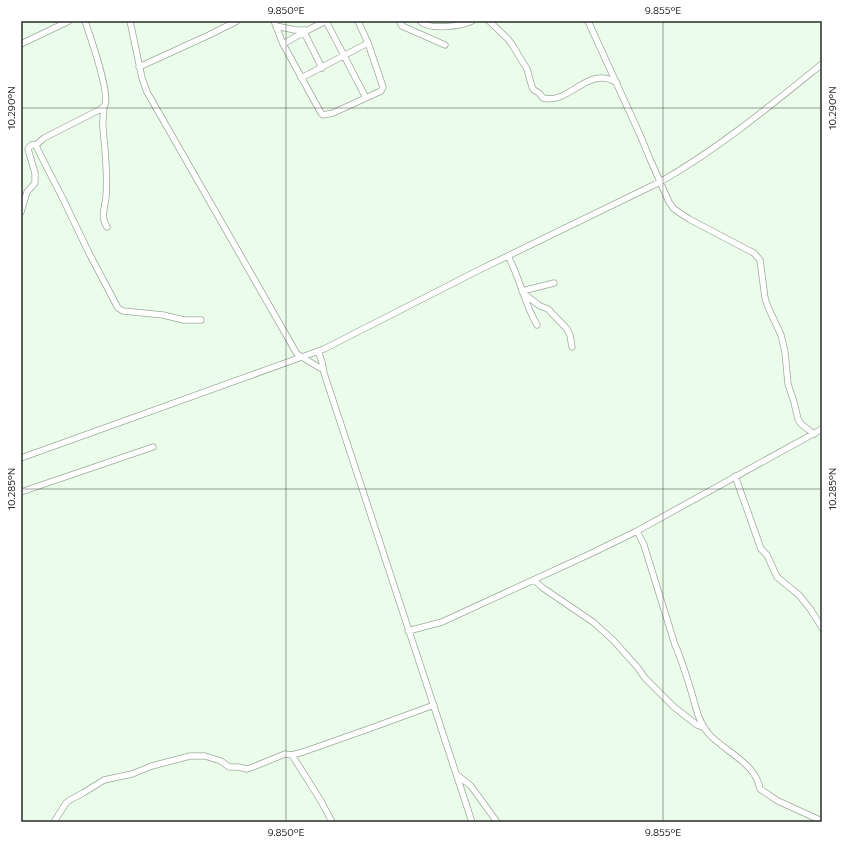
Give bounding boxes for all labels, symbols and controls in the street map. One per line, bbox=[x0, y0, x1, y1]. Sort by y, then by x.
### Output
text: 9.850°E bbox=[267, 4, 305, 16]
text: 9.855°E bbox=[645, 4, 681, 16]
text: 10.290°N bbox=[5, 86, 17, 130]
text: 10.290°N bbox=[826, 86, 838, 130]
text: 10.285°N bbox=[5, 468, 17, 510]
text: 10.285°N bbox=[826, 468, 838, 510]
text: 9.850°E bbox=[267, 826, 305, 838]
text: 9.855°E bbox=[645, 826, 681, 838]

